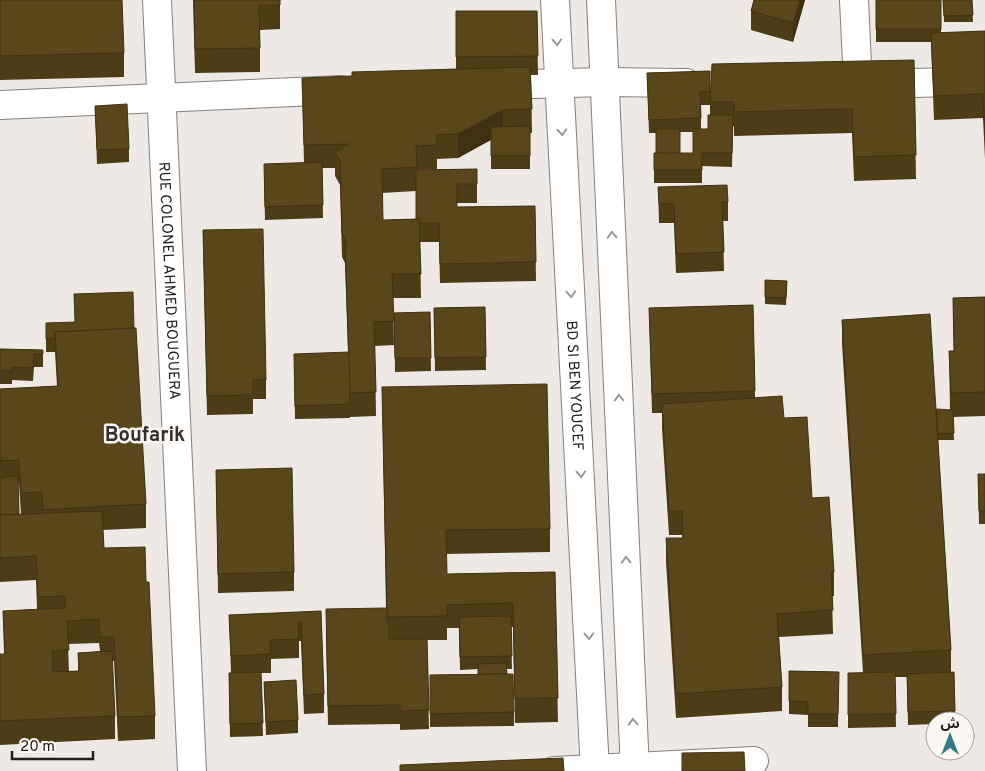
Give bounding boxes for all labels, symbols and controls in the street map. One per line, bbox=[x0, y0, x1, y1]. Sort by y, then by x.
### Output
one-way arrow bbox=[551, 38, 562, 46]
one-way arrow bbox=[556, 128, 567, 136]
street label: RUE COLONEL AHMED BOUGUERA bbox=[153, 161, 183, 400]
one-way arrow bbox=[607, 231, 617, 239]
one-way arrow bbox=[566, 290, 577, 298]
street label: BD SI BEN YOUCEF bbox=[561, 320, 586, 451]
one-way arrow bbox=[614, 393, 625, 401]
district label: Boufarik bbox=[105, 423, 185, 449]
one-way arrow bbox=[575, 470, 586, 478]
one-way arrow bbox=[621, 556, 631, 564]
one-way arrow bbox=[583, 632, 594, 640]
north arrow bbox=[925, 711, 975, 761]
text: ش bbox=[940, 716, 960, 733]
one-way arrow bbox=[628, 718, 638, 726]
scale bar bbox=[12, 728, 94, 760]
text: 20 m bbox=[20, 738, 55, 757]

